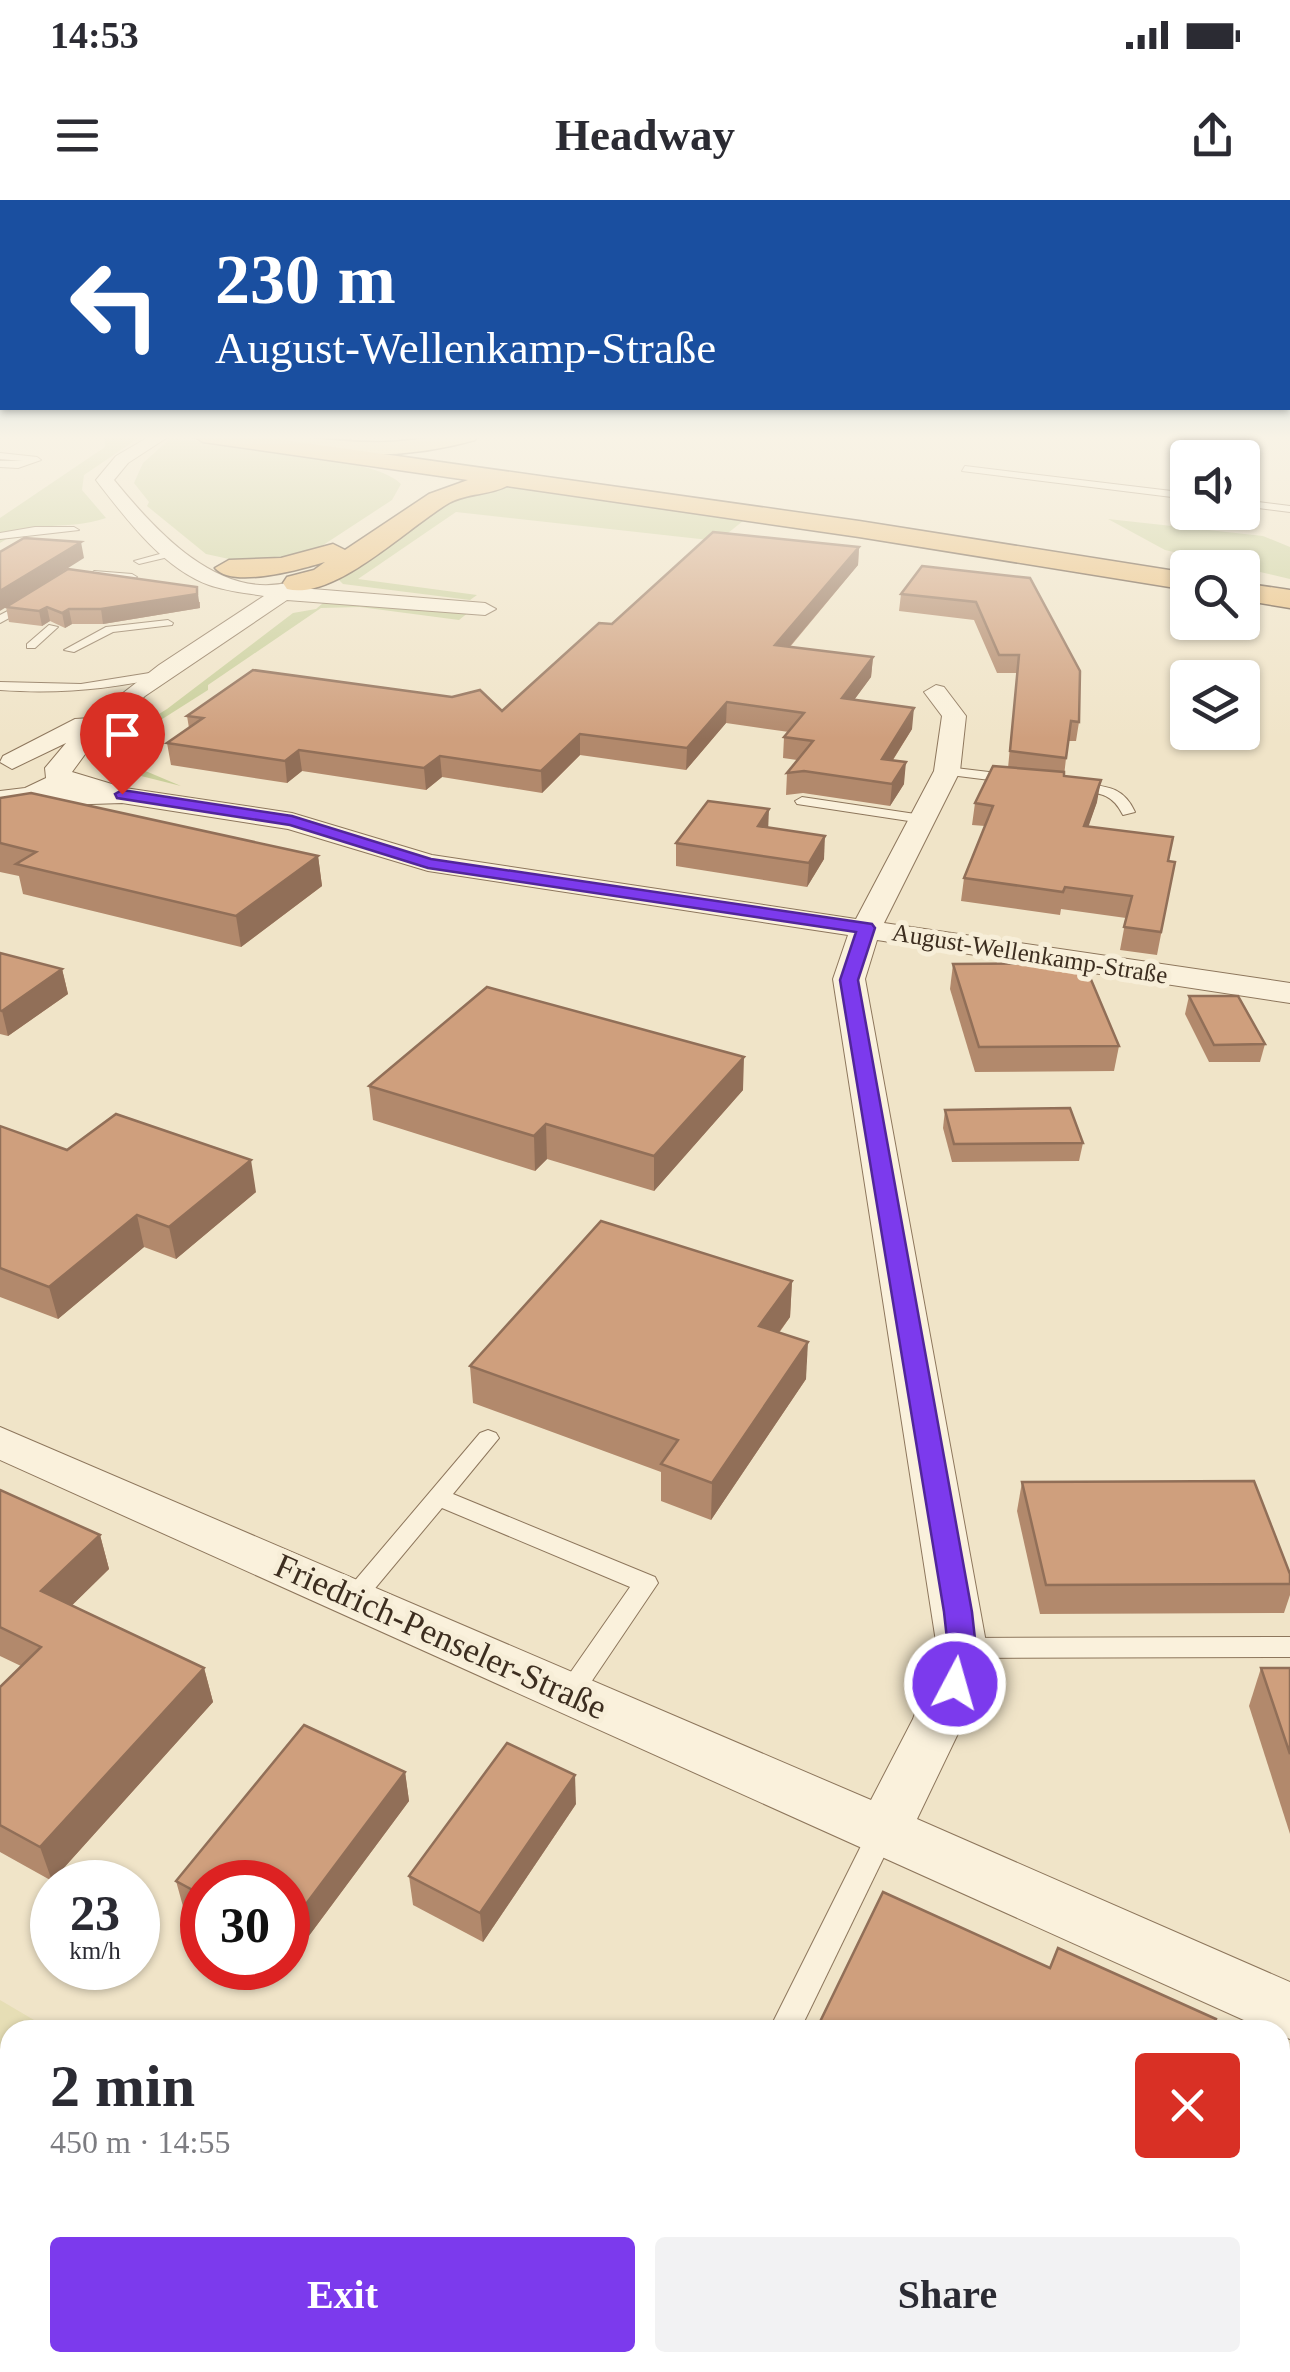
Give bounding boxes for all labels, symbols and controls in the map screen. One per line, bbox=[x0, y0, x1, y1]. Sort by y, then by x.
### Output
text: 14:53 bbox=[50, 14, 139, 56]
icon: menu bbox=[50, 108, 105, 163]
icon: share bbox=[1185, 108, 1240, 163]
text: Headway bbox=[555, 110, 735, 160]
icon: left bbox=[50, 240, 180, 370]
text: 230 m bbox=[215, 241, 396, 318]
text: August-Wellenkamp-Straße bbox=[215, 323, 716, 373]
map controls bbox=[1170, 440, 1260, 750]
button: sound bbox=[1170, 440, 1260, 530]
button: search bbox=[1170, 550, 1260, 640]
button: layers bbox=[1170, 660, 1260, 750]
pin bbox=[80, 692, 165, 795]
icon: arrive bbox=[95, 707, 150, 762]
street label: August-Wellenkamp-Straße bbox=[890, 918, 1170, 989]
street label: Friedrich-Penseler-Straße bbox=[269, 1546, 613, 1727]
position arrow bbox=[903, 1632, 1007, 1736]
speed limit sign: 30 bbox=[180, 1860, 310, 1990]
text: 23 bbox=[70, 1885, 120, 1941]
text: km/h bbox=[69, 1937, 121, 1964]
text: 2 min bbox=[50, 2053, 195, 2119]
button: close bbox=[1135, 2053, 1240, 2158]
text: 450 m · 14:55 bbox=[50, 2124, 230, 2160]
button: Exit bbox=[50, 2237, 635, 2352]
button: Share bbox=[655, 2237, 1240, 2352]

